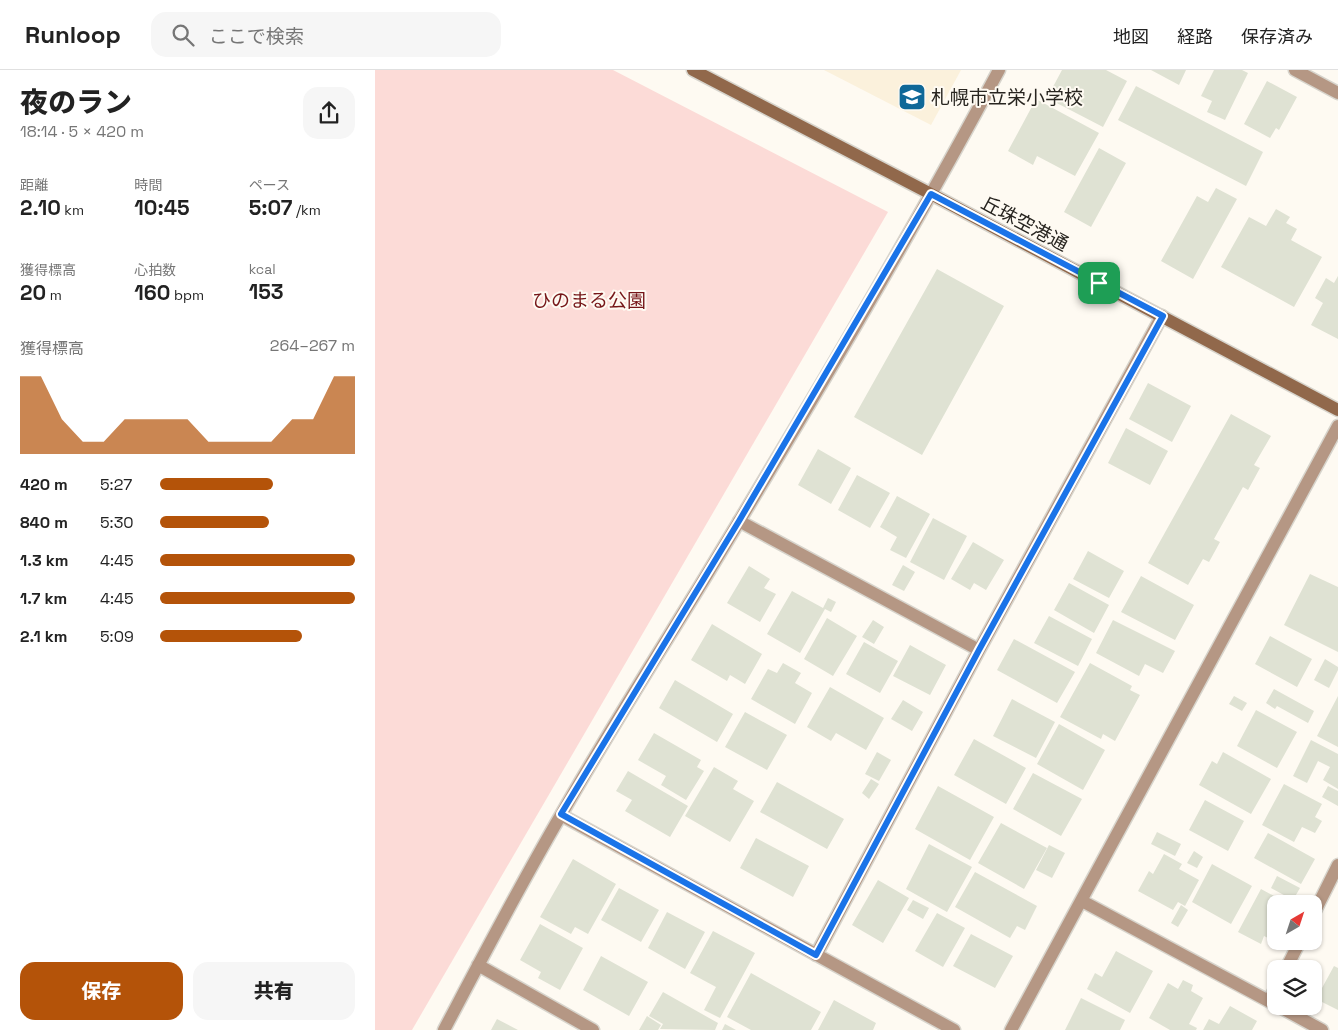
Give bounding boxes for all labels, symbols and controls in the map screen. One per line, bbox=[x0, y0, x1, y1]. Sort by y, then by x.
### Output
search box bbox=[151, 12, 501, 57]
text: Runloop bbox=[25, 19, 121, 50]
icon: search bbox=[169, 21, 197, 49]
text: ここで検索 bbox=[209, 24, 304, 49]
text: 地図 bbox=[1113, 25, 1149, 48]
text: 経路 bbox=[1177, 25, 1213, 48]
text: 保存済み bbox=[1241, 25, 1313, 48]
school or university icon: 札幌市立栄小学校 bbox=[897, 82, 927, 112]
text: 夜のラン bbox=[20, 84, 132, 120]
place label: 札幌市立栄小学校 bbox=[931, 85, 1083, 110]
button: share bbox=[303, 87, 355, 139]
text: 18:14 · 5 × 420 m bbox=[20, 121, 144, 142]
text: 距離 bbox=[20, 176, 48, 194]
text: 時間 bbox=[134, 176, 162, 194]
text: ペース bbox=[249, 176, 290, 194]
street label: 丘珠空港通 bbox=[977, 190, 1073, 257]
text: 2.10 bbox=[20, 194, 61, 221]
text: 10:45 bbox=[134, 194, 190, 221]
text: 5:07 bbox=[249, 194, 292, 221]
text: km bbox=[61, 201, 84, 219]
text: /km bbox=[292, 201, 321, 219]
text: kcal bbox=[249, 260, 276, 278]
text: 獲得標高 bbox=[20, 261, 76, 279]
text: 心拍数 bbox=[134, 261, 176, 279]
pin bbox=[1078, 262, 1120, 304]
icon: arrive bbox=[1085, 269, 1113, 297]
text: 153 bbox=[249, 278, 284, 305]
text: 20 bbox=[20, 279, 46, 306]
text: 160 bbox=[134, 279, 170, 306]
text: m bbox=[46, 286, 62, 304]
text: bpm bbox=[170, 286, 204, 304]
park label: ひのまる公園 bbox=[532, 288, 646, 313]
text: 264–267 m bbox=[270, 335, 355, 356]
text: 獲得標高 bbox=[20, 338, 84, 359]
text: 420 m bbox=[20, 474, 68, 495]
text: 5:27 bbox=[100, 474, 132, 495]
text: 840 m bbox=[20, 512, 68, 533]
text: 5:30 bbox=[100, 512, 134, 533]
text: 1.3 km bbox=[20, 550, 68, 571]
text: 4:45 bbox=[100, 550, 134, 571]
text: 1.7 km bbox=[20, 588, 67, 609]
text: 4:45 bbox=[100, 588, 134, 609]
text: 2.1 km bbox=[20, 626, 67, 647]
text: 5:09 bbox=[100, 626, 134, 647]
north arrow bbox=[1267, 895, 1323, 950]
map controls bbox=[1267, 895, 1322, 1015]
button: layers bbox=[1267, 960, 1322, 1015]
button: 保存 bbox=[20, 962, 183, 1020]
button: 共有 bbox=[193, 962, 355, 1020]

